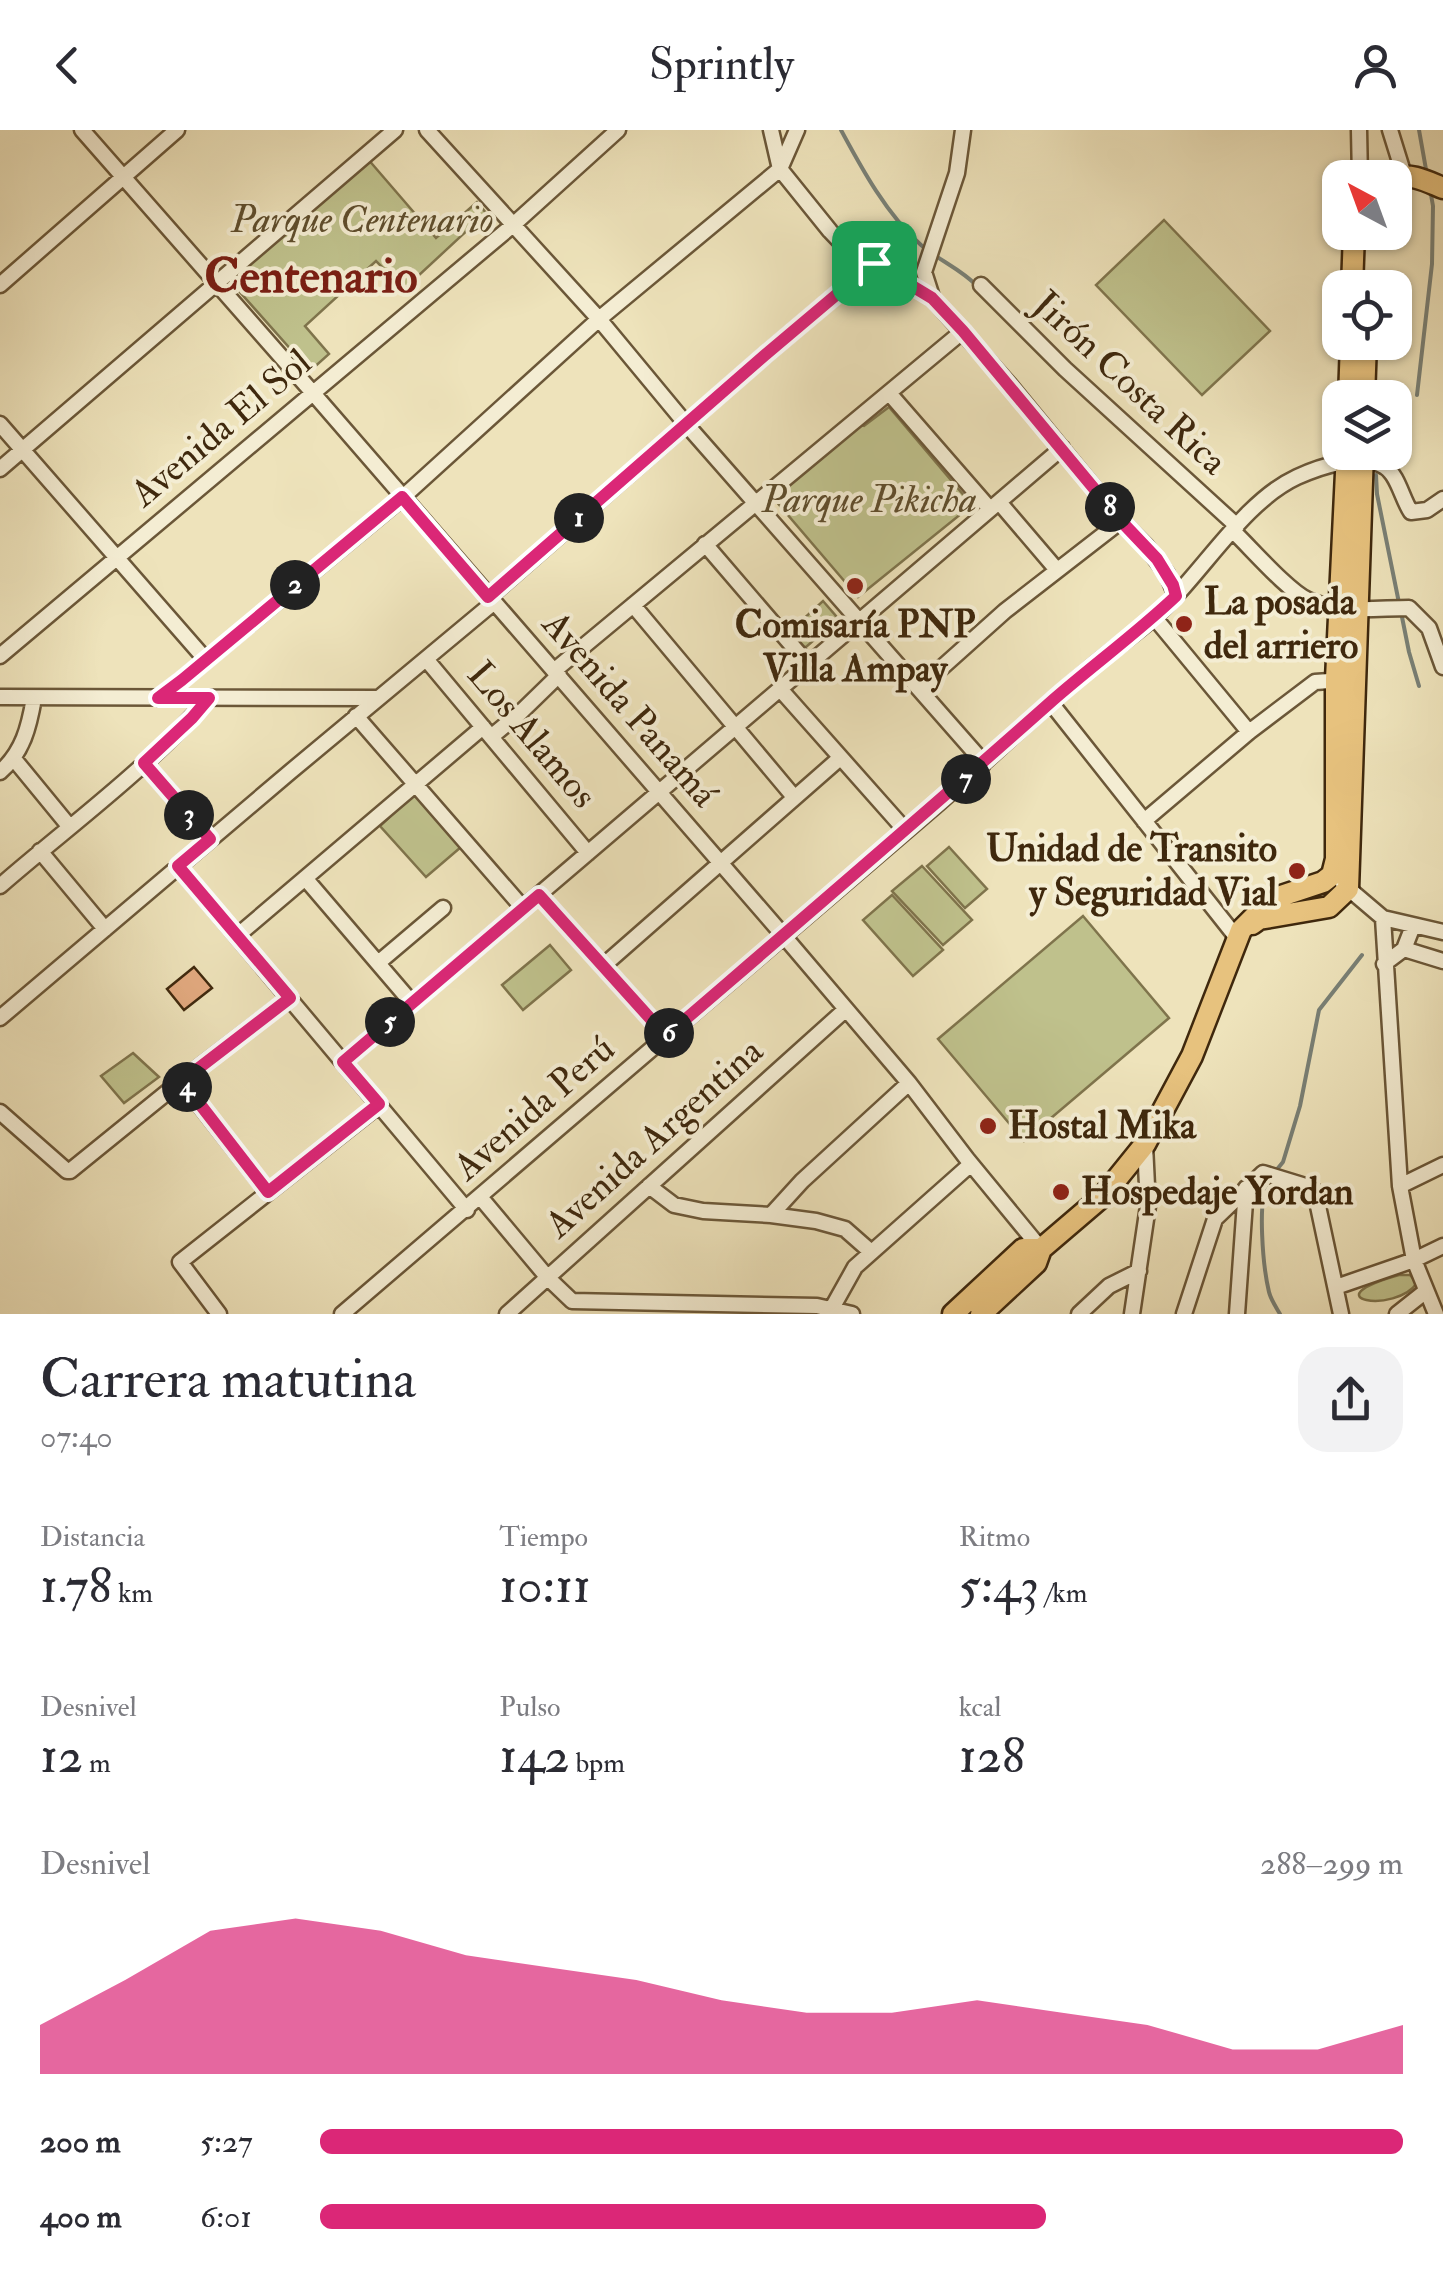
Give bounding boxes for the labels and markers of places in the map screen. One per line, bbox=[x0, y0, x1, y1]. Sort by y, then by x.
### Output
pin bbox=[832, 221, 917, 306]
pin: 8 bbox=[1085, 482, 1135, 532]
pin: 1 bbox=[554, 493, 604, 543]
pin: 2 bbox=[270, 560, 320, 610]
marker: Comisaría PNP Villa Ampay bbox=[844, 575, 866, 597]
place label: La posada del arriero bbox=[1204, 578, 1358, 670]
place label: Comisaría PNP Villa Ampay bbox=[735, 601, 975, 693]
marker: La posada del arriero bbox=[1173, 613, 1195, 635]
pin: 7 bbox=[941, 754, 991, 804]
pin: 3 bbox=[164, 790, 214, 840]
place label: Unidad de Transito y Seguridad Vial bbox=[986, 825, 1277, 917]
marker: Unidad de Transito y Seguridad Vial bbox=[1286, 860, 1308, 882]
pin: 5 bbox=[365, 997, 415, 1047]
pin: 6 bbox=[644, 1008, 694, 1058]
pin: 4 bbox=[162, 1062, 212, 1112]
place label: Hostal Mika bbox=[1008, 1102, 1197, 1150]
marker: Hostal Mika bbox=[977, 1115, 999, 1137]
place label: Hospedaje Yordan bbox=[1081, 1168, 1354, 1216]
marker: Hospedaje Yordan bbox=[1050, 1181, 1072, 1203]

